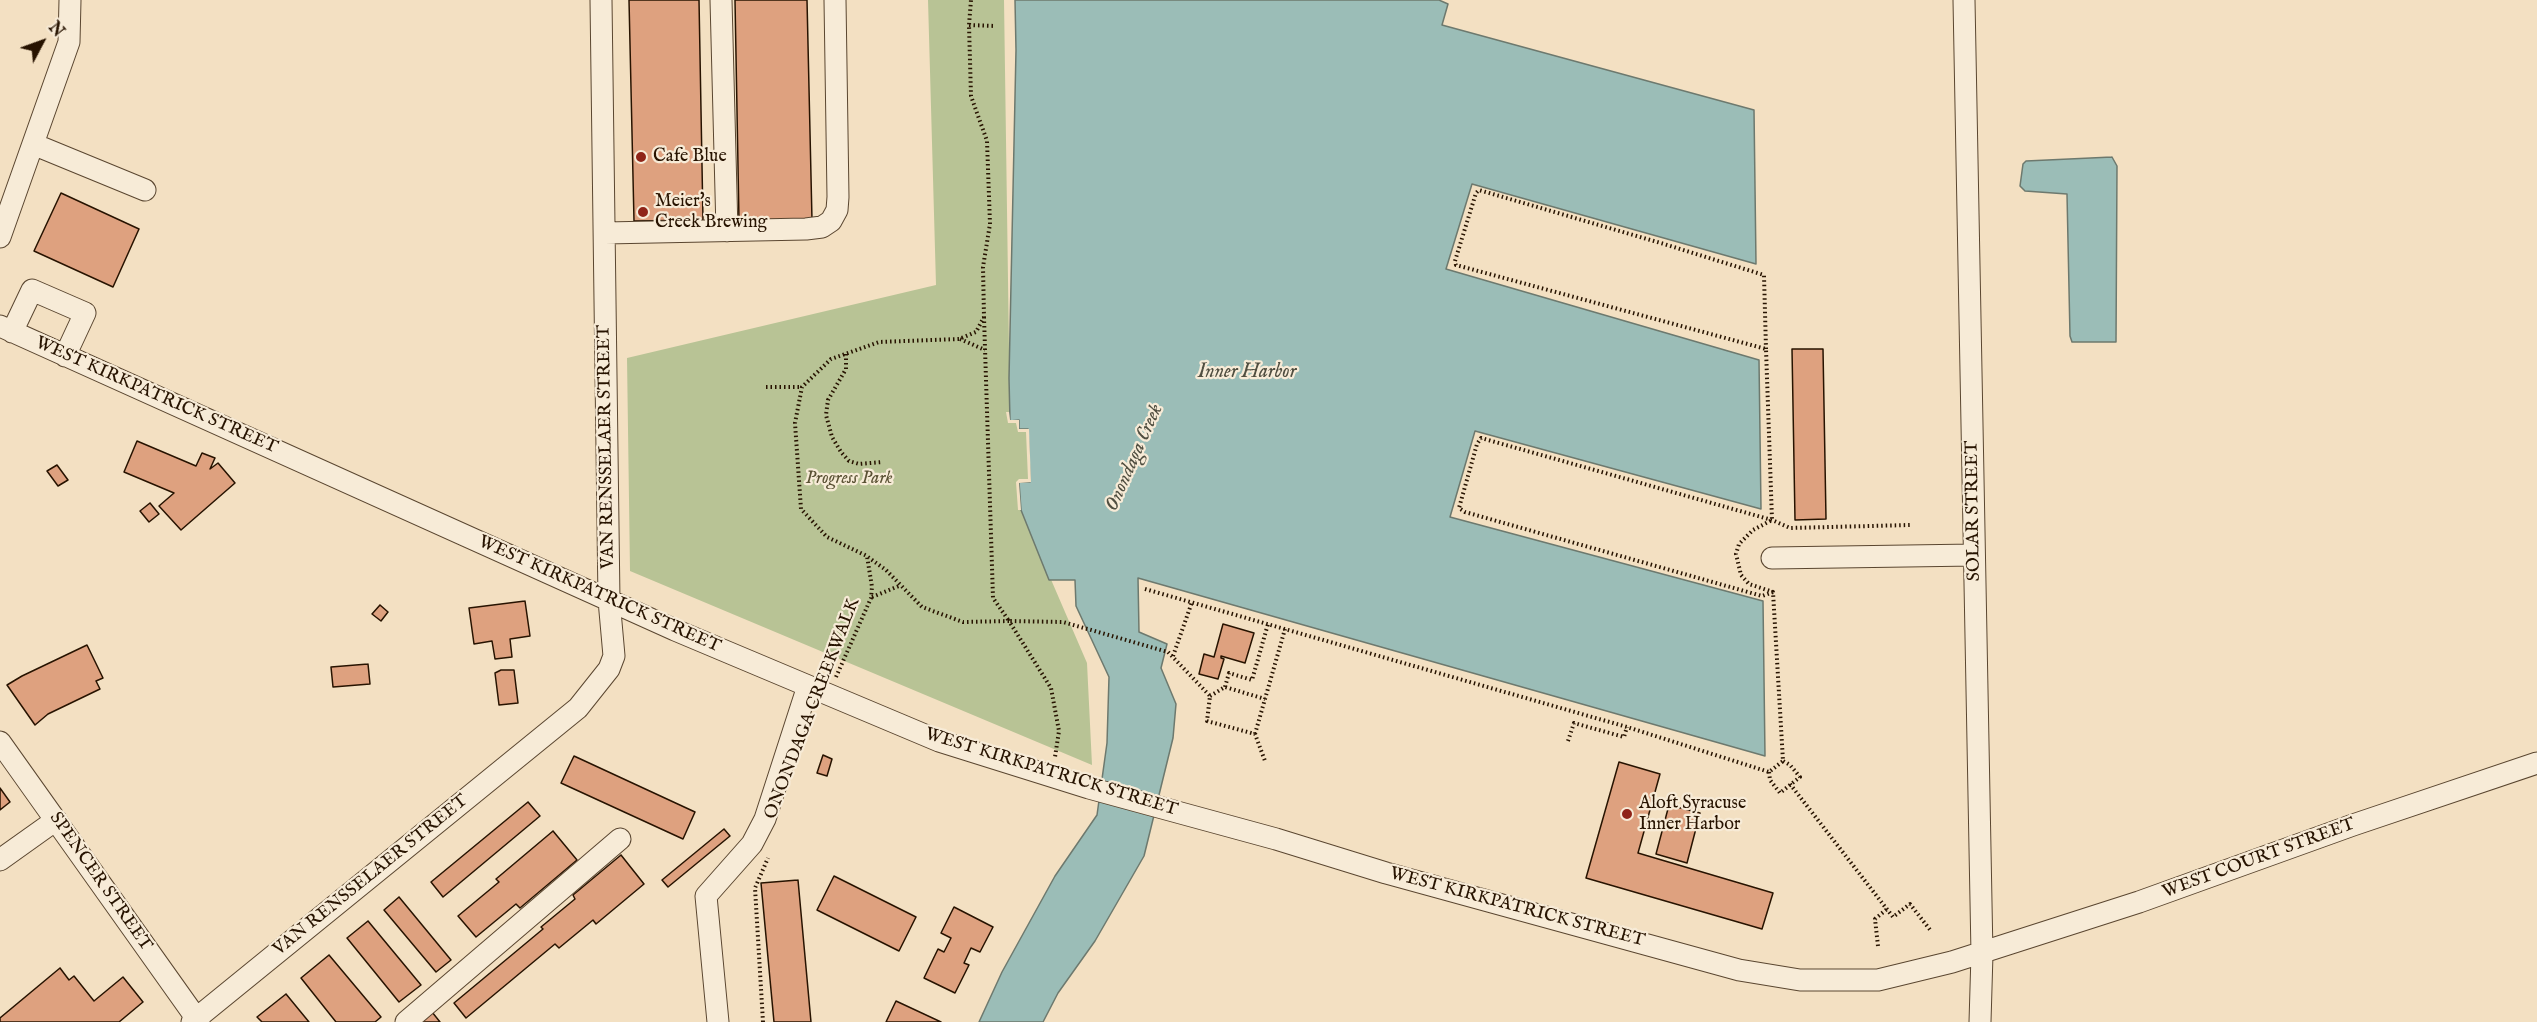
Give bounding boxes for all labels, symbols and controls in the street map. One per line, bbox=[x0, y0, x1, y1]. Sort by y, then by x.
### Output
north arrow bbox=[12, 12, 72, 72]
text: N bbox=[43, 18, 68, 42]
place label: Cafe Blue bbox=[653, 146, 727, 168]
marker: Cafe Blue bbox=[634, 150, 648, 164]
place label: Meier's Creek Brewing bbox=[655, 191, 767, 234]
marker: Meier's Creek Brewing bbox=[636, 205, 650, 219]
street label: VAN RENSSELAER STREET bbox=[594, 325, 620, 569]
street label: WEST KIRKPATRICK STREET bbox=[31, 333, 281, 459]
water label: Inner Harbor bbox=[1198, 361, 1296, 385]
water label: Onondaga Creek bbox=[1101, 401, 1169, 515]
street label: SOLAR STREET bbox=[1962, 441, 1986, 581]
park label: Progress Park bbox=[806, 468, 892, 490]
street label: WEST KIRKPATRICK STREET bbox=[474, 532, 724, 658]
street label: ONONDAGA CREEKWALK bbox=[761, 595, 865, 823]
street label: WEST KIRKPATRICK STREET bbox=[922, 724, 1180, 822]
street label: VAN RENSSELAER STREET bbox=[269, 791, 473, 961]
place label: Aloft Syracuse Inner Harbor bbox=[1639, 793, 1746, 836]
marker: Aloft Syracuse Inner Harbor bbox=[1620, 807, 1634, 821]
street label: SPENCER STREET bbox=[44, 808, 156, 956]
street label: WEST COURT STREET bbox=[2160, 814, 2358, 904]
street label: WEST KIRKPATRICK STREET bbox=[1387, 864, 1647, 952]

